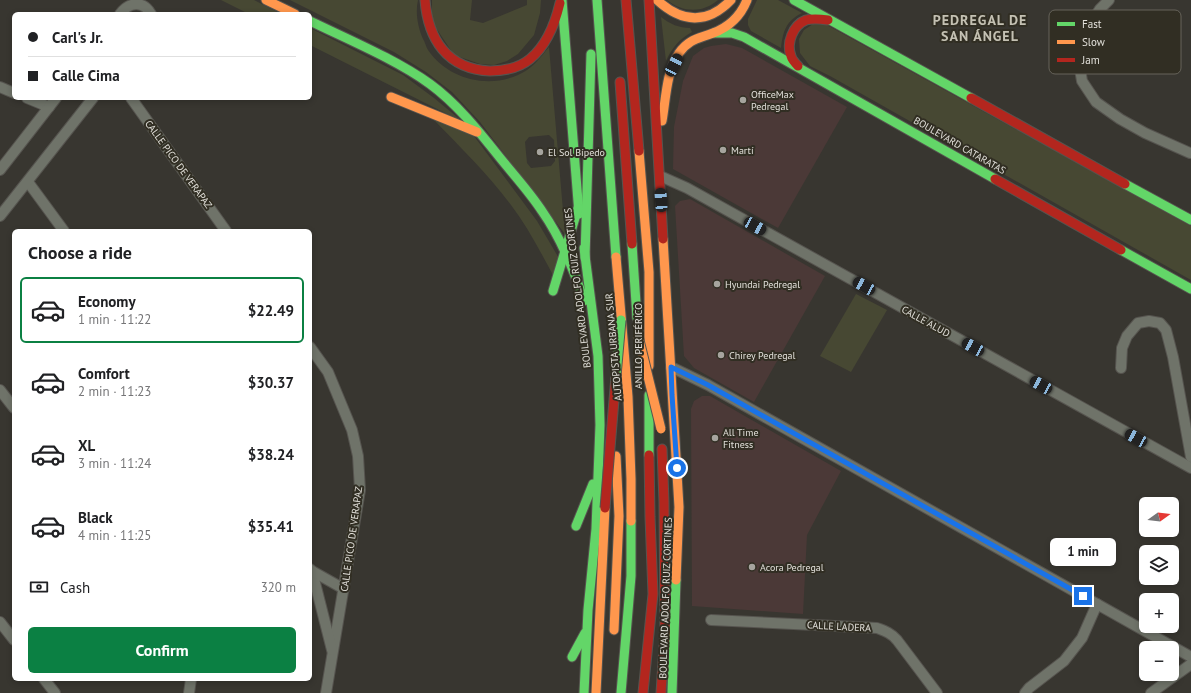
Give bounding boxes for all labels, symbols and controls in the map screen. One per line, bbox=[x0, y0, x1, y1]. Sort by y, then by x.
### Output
legend bbox=[1049, 10, 1181, 74]
district label: PEDREGAL DE SAN ÁNGEL bbox=[933, 11, 1027, 45]
text: Fast bbox=[1082, 17, 1102, 31]
text: Carl's Jr. bbox=[52, 28, 103, 47]
text: Slow bbox=[1082, 35, 1105, 49]
car bbox=[663, 52, 685, 78]
text: Jam bbox=[1081, 53, 1100, 67]
text: Calle Cima bbox=[52, 66, 120, 85]
place label: OfficeMax Pedregal bbox=[751, 88, 794, 113]
marker: OfficeMax Pedregal bbox=[738, 95, 748, 105]
street label: BOULEVARD CATARATAS bbox=[911, 114, 1008, 177]
street label: CALLE PICO DE VERAPAZ bbox=[142, 118, 215, 211]
place label: Martí bbox=[731, 144, 754, 157]
marker: Martí bbox=[718, 145, 728, 155]
place label: El Sol Bípedo bbox=[548, 146, 605, 159]
marker: El Sol Bípedo bbox=[535, 147, 545, 157]
car bbox=[654, 188, 668, 212]
street label: BOULEVARD ADOLFO RUIZ CORTINES bbox=[561, 207, 594, 369]
car bbox=[742, 215, 768, 237]
text: Choose a ride bbox=[28, 241, 132, 264]
car bbox=[851, 275, 877, 297]
place label: Hyundai Pedregal bbox=[725, 278, 800, 291]
marker: Hyundai Pedregal bbox=[712, 279, 722, 289]
icon: car bbox=[30, 292, 66, 328]
text: Economy bbox=[78, 292, 136, 311]
street label: AUTOPISTA URBANA SUR bbox=[602, 293, 625, 401]
text: $22.49 bbox=[248, 301, 294, 320]
street label: ANILLO PERIFÉRICO bbox=[632, 303, 645, 389]
street label: CALLE ALUD bbox=[899, 303, 952, 340]
text: 1 min · 11:22 bbox=[78, 311, 151, 328]
car bbox=[960, 336, 986, 358]
place label: Chirey Pedregal bbox=[729, 349, 795, 362]
marker: Chirey Pedregal bbox=[716, 350, 726, 360]
icon: car bbox=[30, 364, 66, 400]
text: Comfort bbox=[78, 364, 130, 383]
text: $30.37 bbox=[248, 373, 294, 392]
car bbox=[1028, 374, 1054, 396]
text: 2 min · 11:23 bbox=[78, 383, 151, 400]
place label: All Time Fitness bbox=[723, 426, 758, 451]
car bbox=[1123, 427, 1149, 449]
marker: All Time Fitness bbox=[710, 433, 720, 443]
icon: car bbox=[30, 436, 66, 472]
text: XL bbox=[78, 436, 95, 455]
text: $38.24 bbox=[248, 445, 294, 464]
text: 3 min · 11:24 bbox=[78, 455, 151, 472]
route start bbox=[668, 459, 686, 477]
street label: CALLE PICO DE VERAPAZ bbox=[338, 485, 365, 593]
north arrow bbox=[1139, 497, 1179, 537]
map controls bbox=[1139, 497, 1179, 681]
icon: car bbox=[30, 508, 66, 544]
text: Black bbox=[78, 508, 113, 527]
text: $35.41 bbox=[248, 517, 294, 536]
street label: BOULEVARD ADOLFO RUIZ CORTINES bbox=[656, 517, 675, 679]
text: 4 min · 11:25 bbox=[78, 527, 151, 544]
callout: 1 min bbox=[1050, 538, 1116, 566]
text: 1 min bbox=[1067, 543, 1099, 560]
button: layers bbox=[1139, 545, 1179, 585]
place label: Acora Pedregal bbox=[760, 561, 824, 574]
marker: Acora Pedregal bbox=[747, 562, 757, 572]
icon: cash bbox=[28, 576, 50, 598]
text: Cash bbox=[60, 578, 90, 597]
text: 320 m bbox=[261, 579, 296, 596]
route end bbox=[1074, 587, 1092, 605]
button: + bbox=[1139, 593, 1179, 633]
street label: CALLE LADERA bbox=[807, 618, 872, 635]
button: Confirm bbox=[28, 627, 296, 673]
button: − bbox=[1139, 641, 1179, 681]

